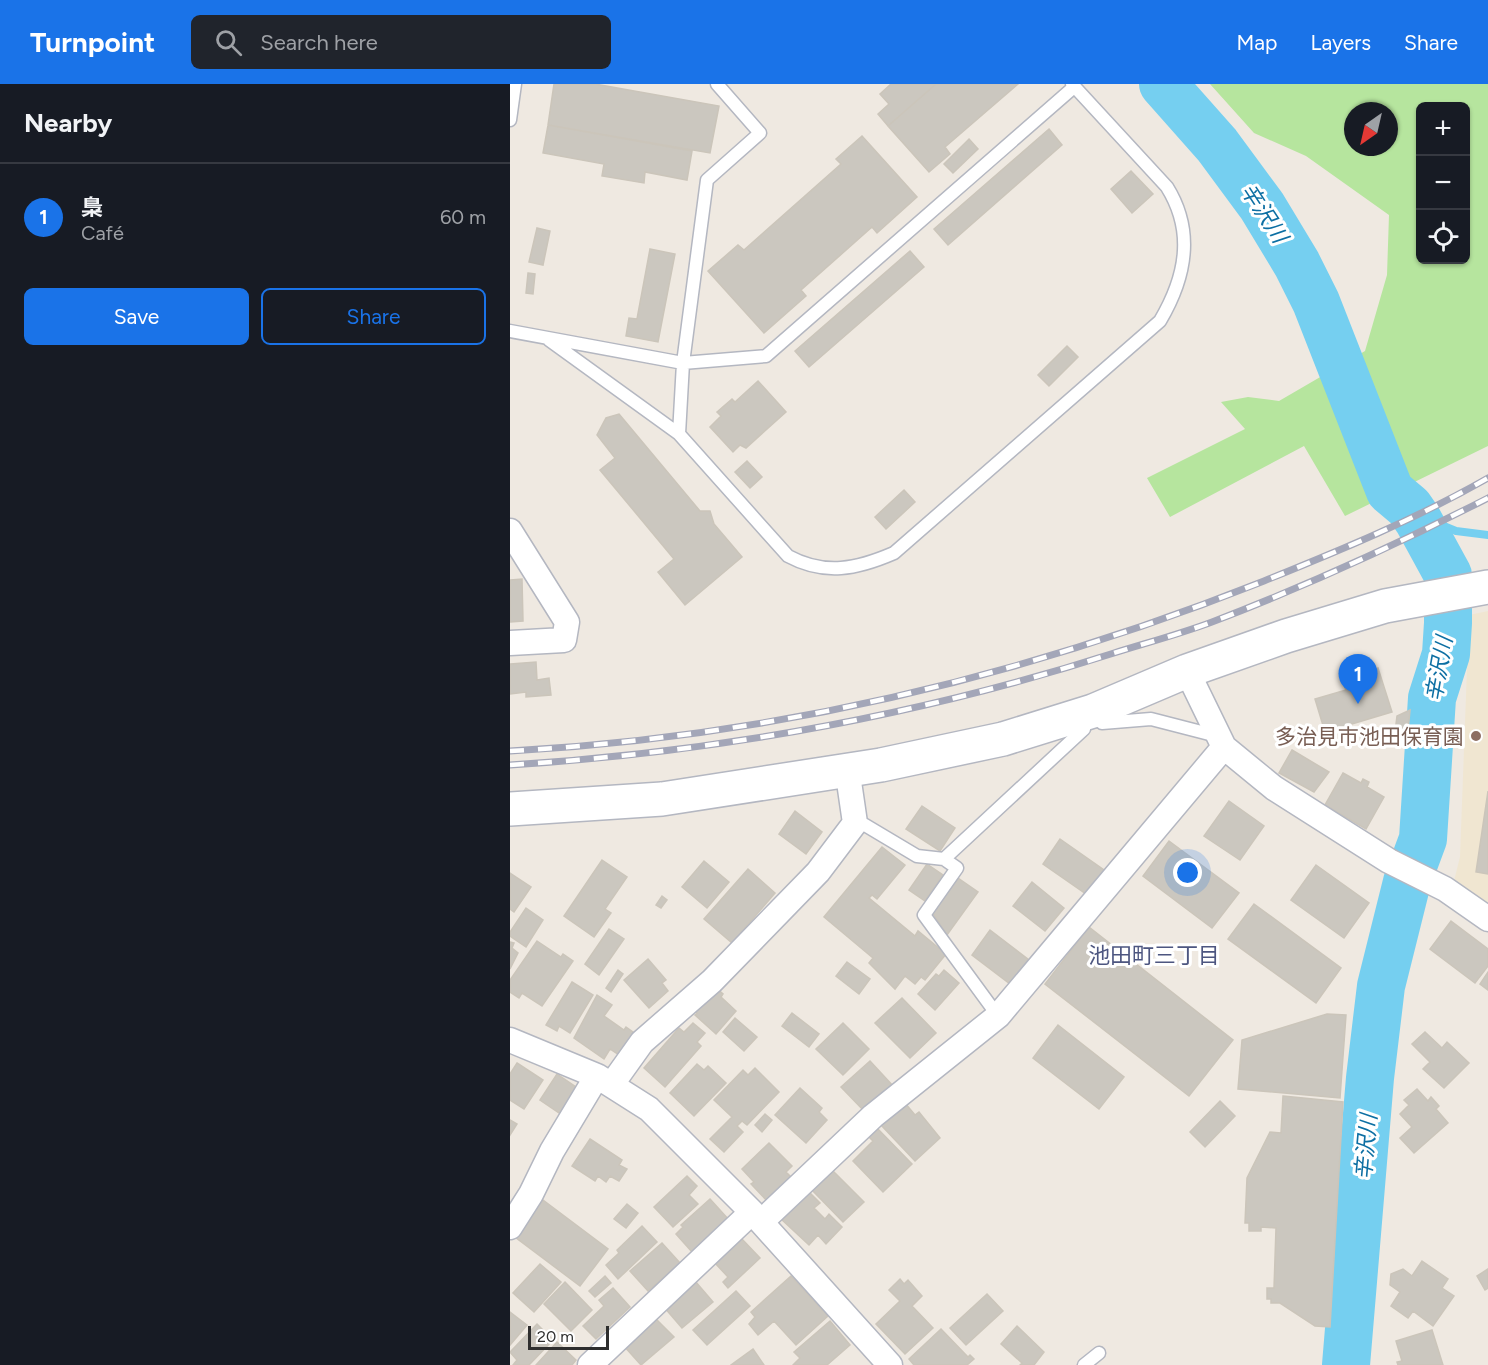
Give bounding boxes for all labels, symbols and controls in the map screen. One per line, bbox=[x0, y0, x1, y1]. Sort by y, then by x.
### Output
search box bbox=[191, 15, 611, 69]
text: Turnpoint bbox=[30, 25, 155, 59]
icon: search bbox=[212, 26, 245, 59]
text: Search here bbox=[260, 29, 378, 56]
text: Map bbox=[1237, 30, 1277, 55]
text: Layers bbox=[1310, 30, 1371, 55]
text: Share bbox=[1404, 30, 1458, 55]
north arrow bbox=[1344, 102, 1398, 156]
map controls bbox=[1416, 102, 1470, 264]
button: + bbox=[1416, 102, 1470, 156]
text: Nearby bbox=[24, 107, 112, 139]
button: − bbox=[1416, 156, 1470, 210]
water label: 辛沢川 bbox=[1235, 178, 1294, 250]
text: 梟 bbox=[81, 194, 103, 221]
text: 1 bbox=[39, 205, 48, 229]
text: 60 m bbox=[440, 205, 486, 229]
button: locate bbox=[1416, 210, 1470, 264]
text: Café bbox=[81, 221, 124, 245]
button: Save bbox=[24, 288, 249, 345]
button: Share bbox=[261, 288, 486, 345]
water label: 辛沢川 bbox=[1420, 632, 1458, 704]
pin: 1 bbox=[1338, 654, 1378, 704]
place label: 多治見市池田保育園 bbox=[1275, 724, 1464, 749]
marker: 多治見市池田保育園 bbox=[1469, 729, 1483, 743]
your location bbox=[1173, 858, 1202, 887]
district label: 池田町三丁目 bbox=[1088, 942, 1220, 969]
water label: 辛沢川 bbox=[1350, 1111, 1382, 1181]
scale bar bbox=[528, 1323, 609, 1350]
text: 20 m bbox=[537, 1327, 574, 1346]

